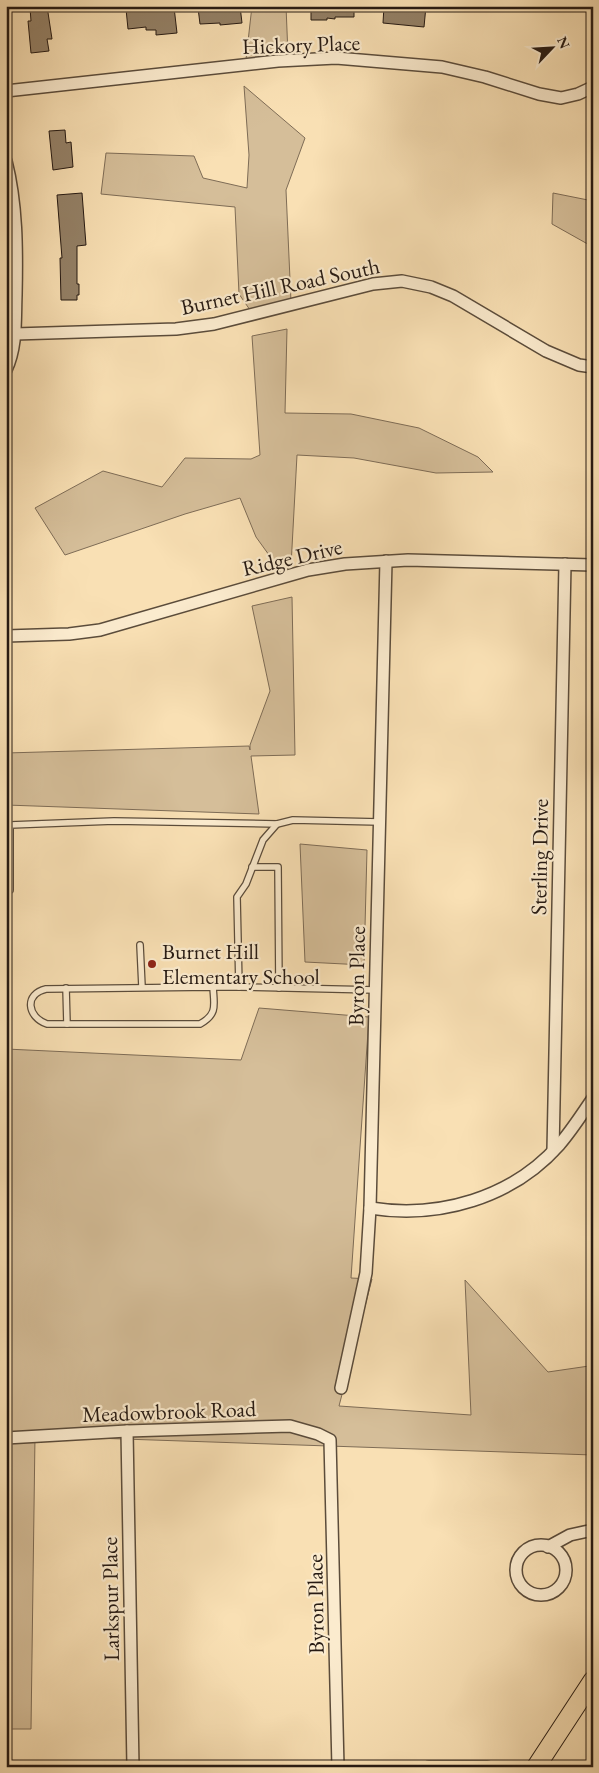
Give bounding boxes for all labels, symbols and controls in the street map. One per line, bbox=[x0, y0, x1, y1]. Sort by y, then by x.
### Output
north arrow bbox=[526, 22, 576, 72]
street label: Hickory Place bbox=[242, 28, 361, 61]
text: N bbox=[553, 34, 575, 52]
street label: Burnet Hill Road South bbox=[178, 251, 382, 322]
street label: Ridge Drive bbox=[239, 532, 345, 583]
street label: Sterling Drive bbox=[524, 798, 555, 915]
street label: Byron Place bbox=[341, 925, 372, 1026]
place label: Burnet Hill Elementary School bbox=[162, 937, 320, 991]
marker: Burnet Hill Elementary School bbox=[146, 958, 158, 970]
street label: Meadowbrook Road bbox=[81, 1394, 258, 1429]
street label: Larkspur Place bbox=[95, 1536, 126, 1661]
street label: Byron Place bbox=[300, 1553, 331, 1654]

